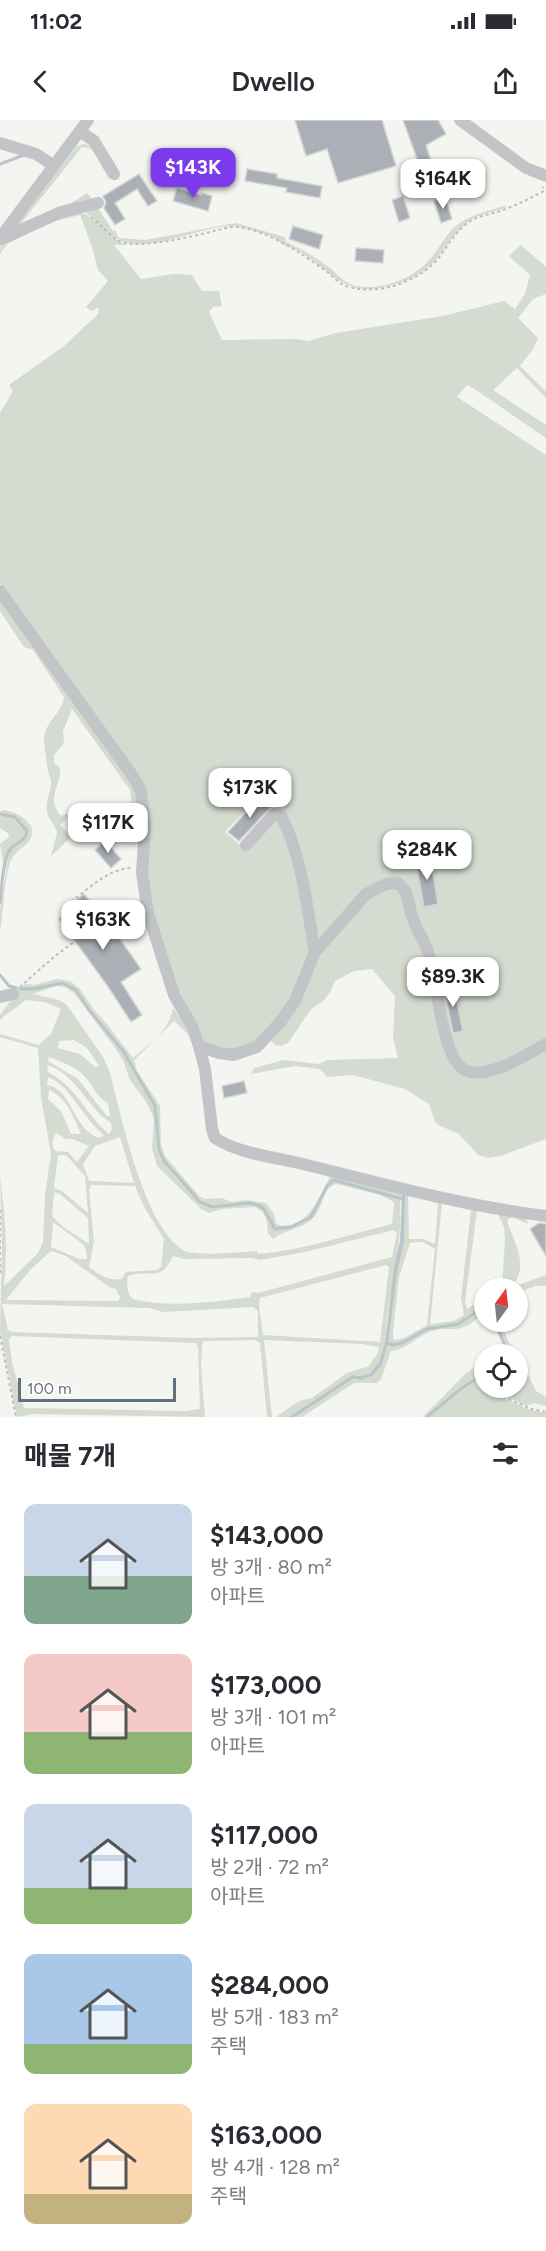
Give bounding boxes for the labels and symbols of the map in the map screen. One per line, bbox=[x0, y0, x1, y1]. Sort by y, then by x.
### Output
pin: $143K bbox=[151, 148, 235, 199]
pin: $164K bbox=[401, 159, 485, 210]
pin: $173K bbox=[208, 768, 292, 819]
pin: $117K bbox=[66, 803, 150, 854]
pin: $284K bbox=[385, 830, 469, 881]
pin: $163K bbox=[61, 900, 145, 951]
pin: $89.3K bbox=[404, 957, 502, 1008]
north arrow bbox=[474, 1278, 528, 1332]
scale bar bbox=[18, 1375, 176, 1402]

